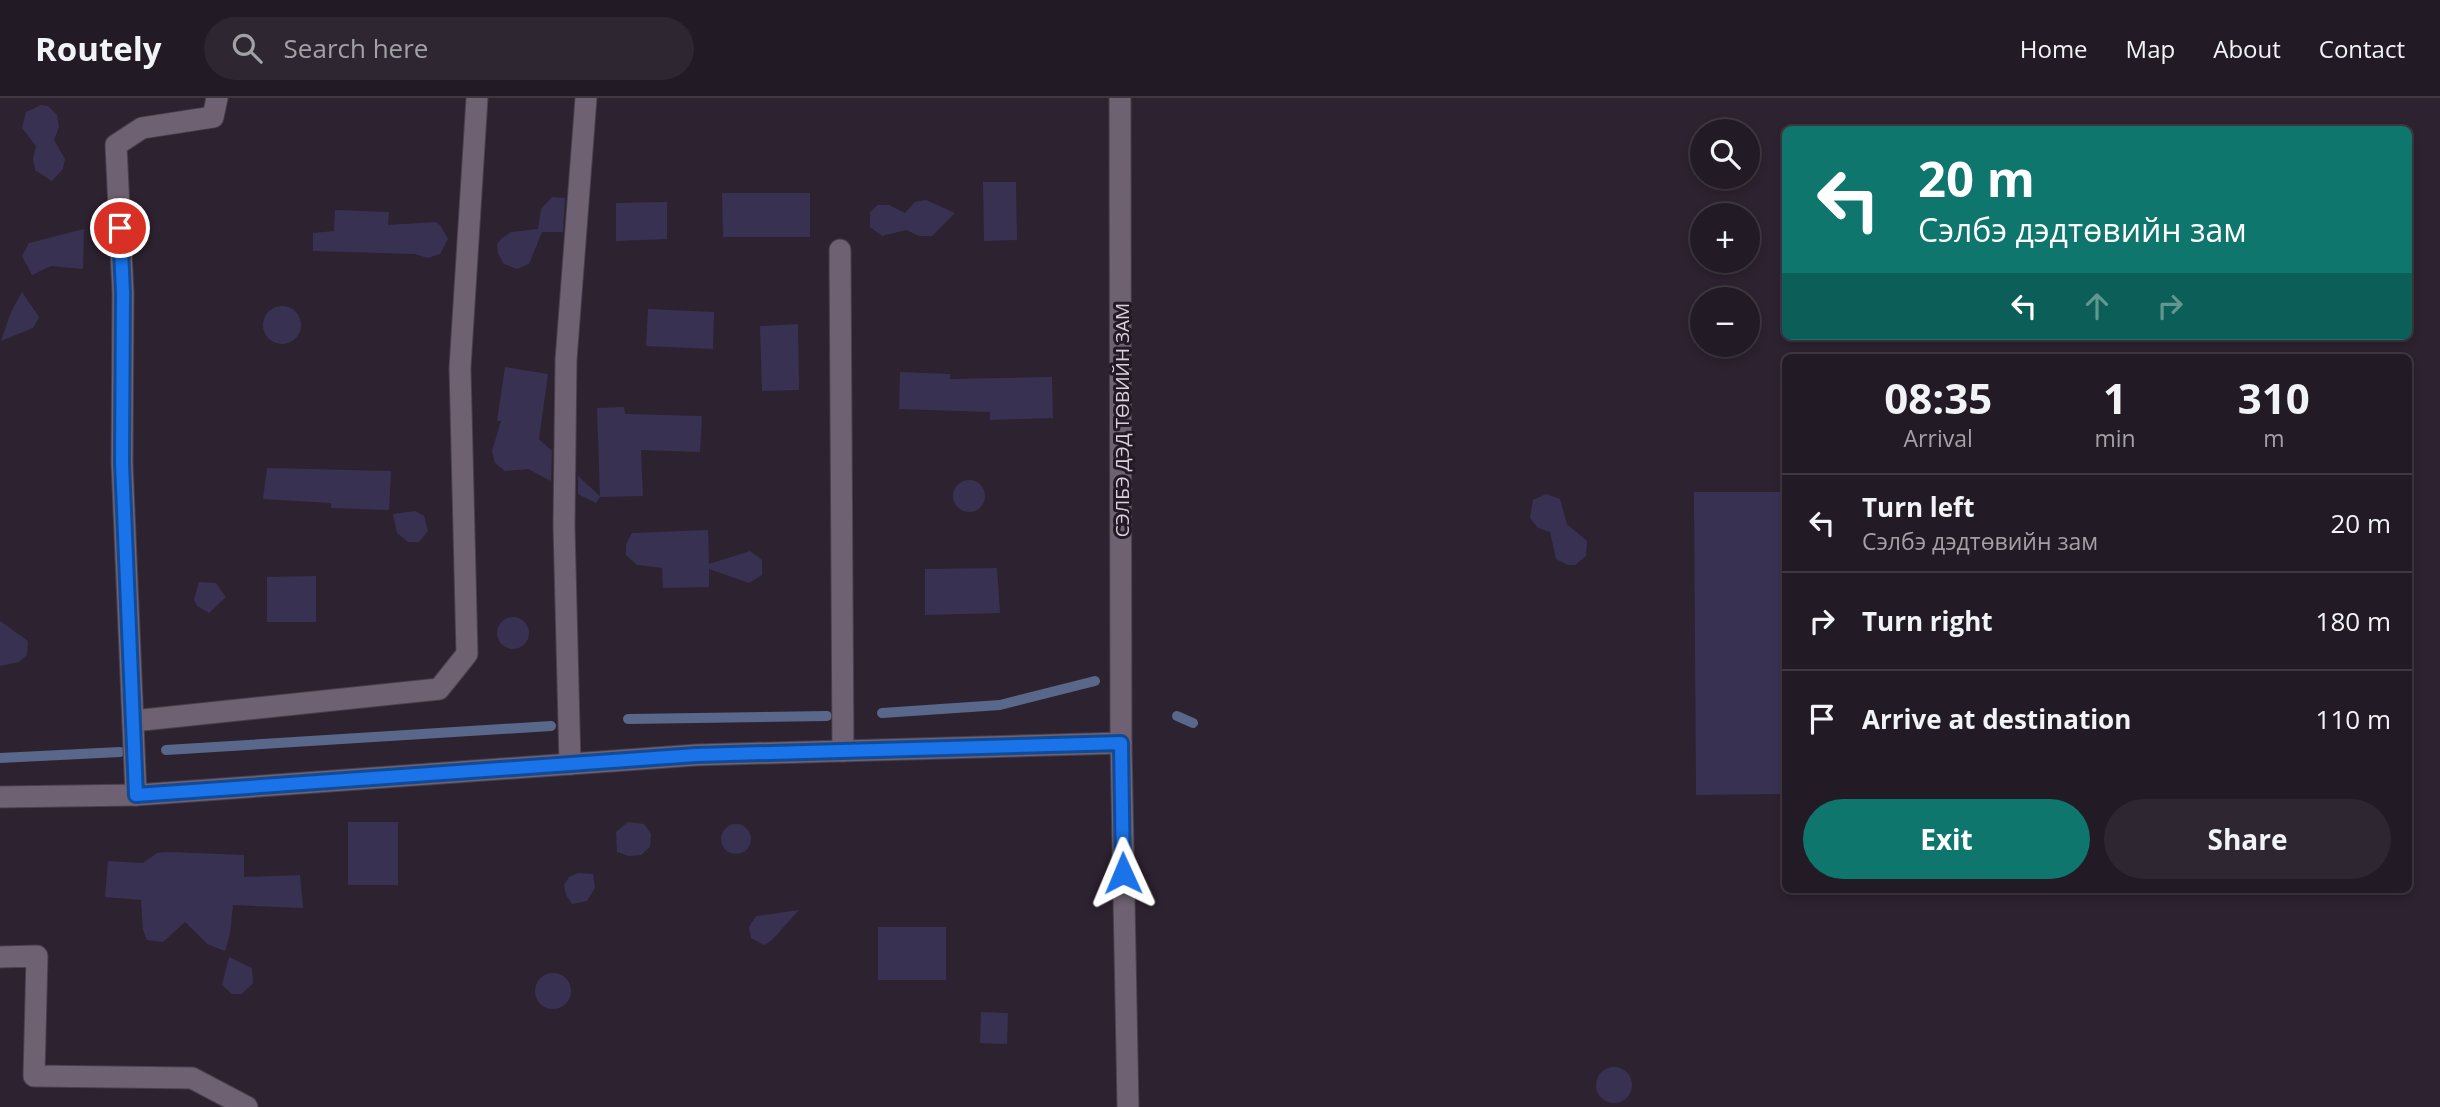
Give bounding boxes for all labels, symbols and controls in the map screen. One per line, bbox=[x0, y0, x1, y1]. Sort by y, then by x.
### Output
search box bbox=[204, 17, 694, 80]
text: Routely bbox=[35, 26, 162, 71]
icon: search bbox=[228, 29, 266, 67]
text: Search here bbox=[284, 30, 428, 66]
text: Home bbox=[2020, 32, 2088, 65]
text: Map bbox=[2126, 32, 2175, 65]
text: About bbox=[2213, 32, 2281, 65]
text: Contact bbox=[2319, 32, 2405, 65]
map controls bbox=[1690, 119, 1760, 357]
button: search bbox=[1690, 119, 1760, 189]
text: 20 m bbox=[1918, 145, 2035, 211]
icon: left bbox=[1803, 154, 1894, 245]
pin bbox=[90, 198, 150, 258]
button: + bbox=[1690, 203, 1760, 273]
text: Сэлбэ дэдтөвийн зам bbox=[1918, 208, 2247, 251]
icon: arrive bbox=[101, 209, 139, 247]
button: − bbox=[1690, 287, 1760, 357]
icon: left bbox=[2005, 287, 2043, 325]
icon: ahead bbox=[2078, 287, 2116, 325]
icon: right bbox=[2151, 287, 2189, 325]
street label: СЭЛБЭ ДЭД ТӨВИЙН ЗАМ bbox=[1109, 303, 1135, 537]
text: 08:35 bbox=[1884, 369, 1992, 426]
text: 1 bbox=[2103, 369, 2127, 426]
text: 310 bbox=[2238, 369, 2310, 426]
text: Arrival bbox=[1904, 422, 1973, 454]
text: min bbox=[2094, 422, 2136, 454]
text: m bbox=[2263, 422, 2284, 454]
text: Turn left bbox=[1862, 489, 1974, 525]
icon: left bbox=[1803, 504, 1841, 542]
text: 20 m bbox=[2330, 505, 2391, 541]
text: Сэлбэ дэдтөвийн зам bbox=[1862, 525, 2098, 557]
icon: right bbox=[1803, 602, 1841, 640]
text: Turn right bbox=[1862, 603, 1993, 639]
text: 180 m bbox=[2316, 603, 2391, 639]
icon: arrive bbox=[1803, 700, 1841, 738]
text: Arrive at destination bbox=[1862, 701, 2131, 737]
text: 110 m bbox=[2316, 701, 2391, 737]
button: Exit bbox=[1803, 799, 2090, 879]
button: Share bbox=[2104, 799, 2391, 879]
position arrow bbox=[1086, 836, 1160, 910]

